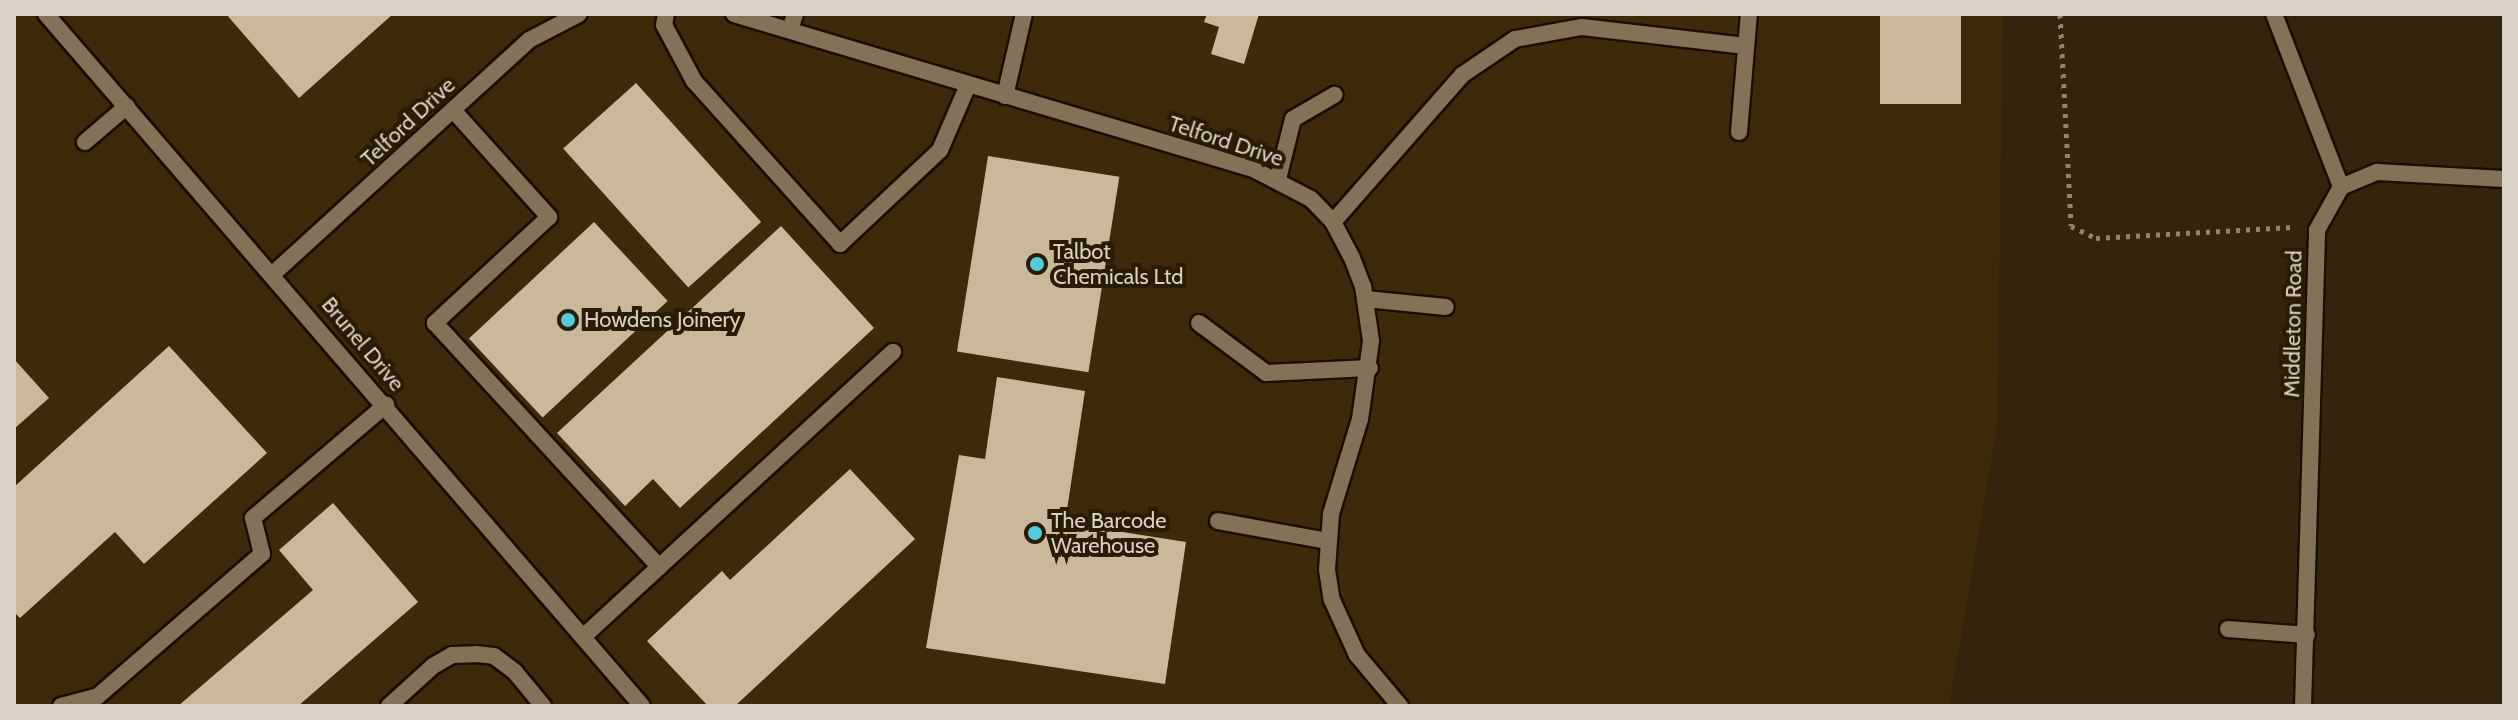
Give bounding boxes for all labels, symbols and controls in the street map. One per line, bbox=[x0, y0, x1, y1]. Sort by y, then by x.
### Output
street label: Telford Drive bbox=[356, 72, 460, 172]
street label: Telford Drive bbox=[1165, 110, 1287, 172]
place label: Talbot Chemicals Ltd bbox=[1053, 238, 1184, 290]
street label: Middleton Road bbox=[2279, 250, 2307, 398]
marker: Talbot Chemicals Ltd bbox=[1028, 255, 1046, 273]
street label: Brunel Drive bbox=[316, 292, 410, 396]
place label: Howdens Joinery bbox=[584, 307, 741, 333]
marker: Howdens Joinery bbox=[559, 311, 577, 329]
place label: The Barcode Warehouse bbox=[1051, 507, 1166, 558]
marker: The Barcode Warehouse bbox=[1026, 524, 1044, 542]

